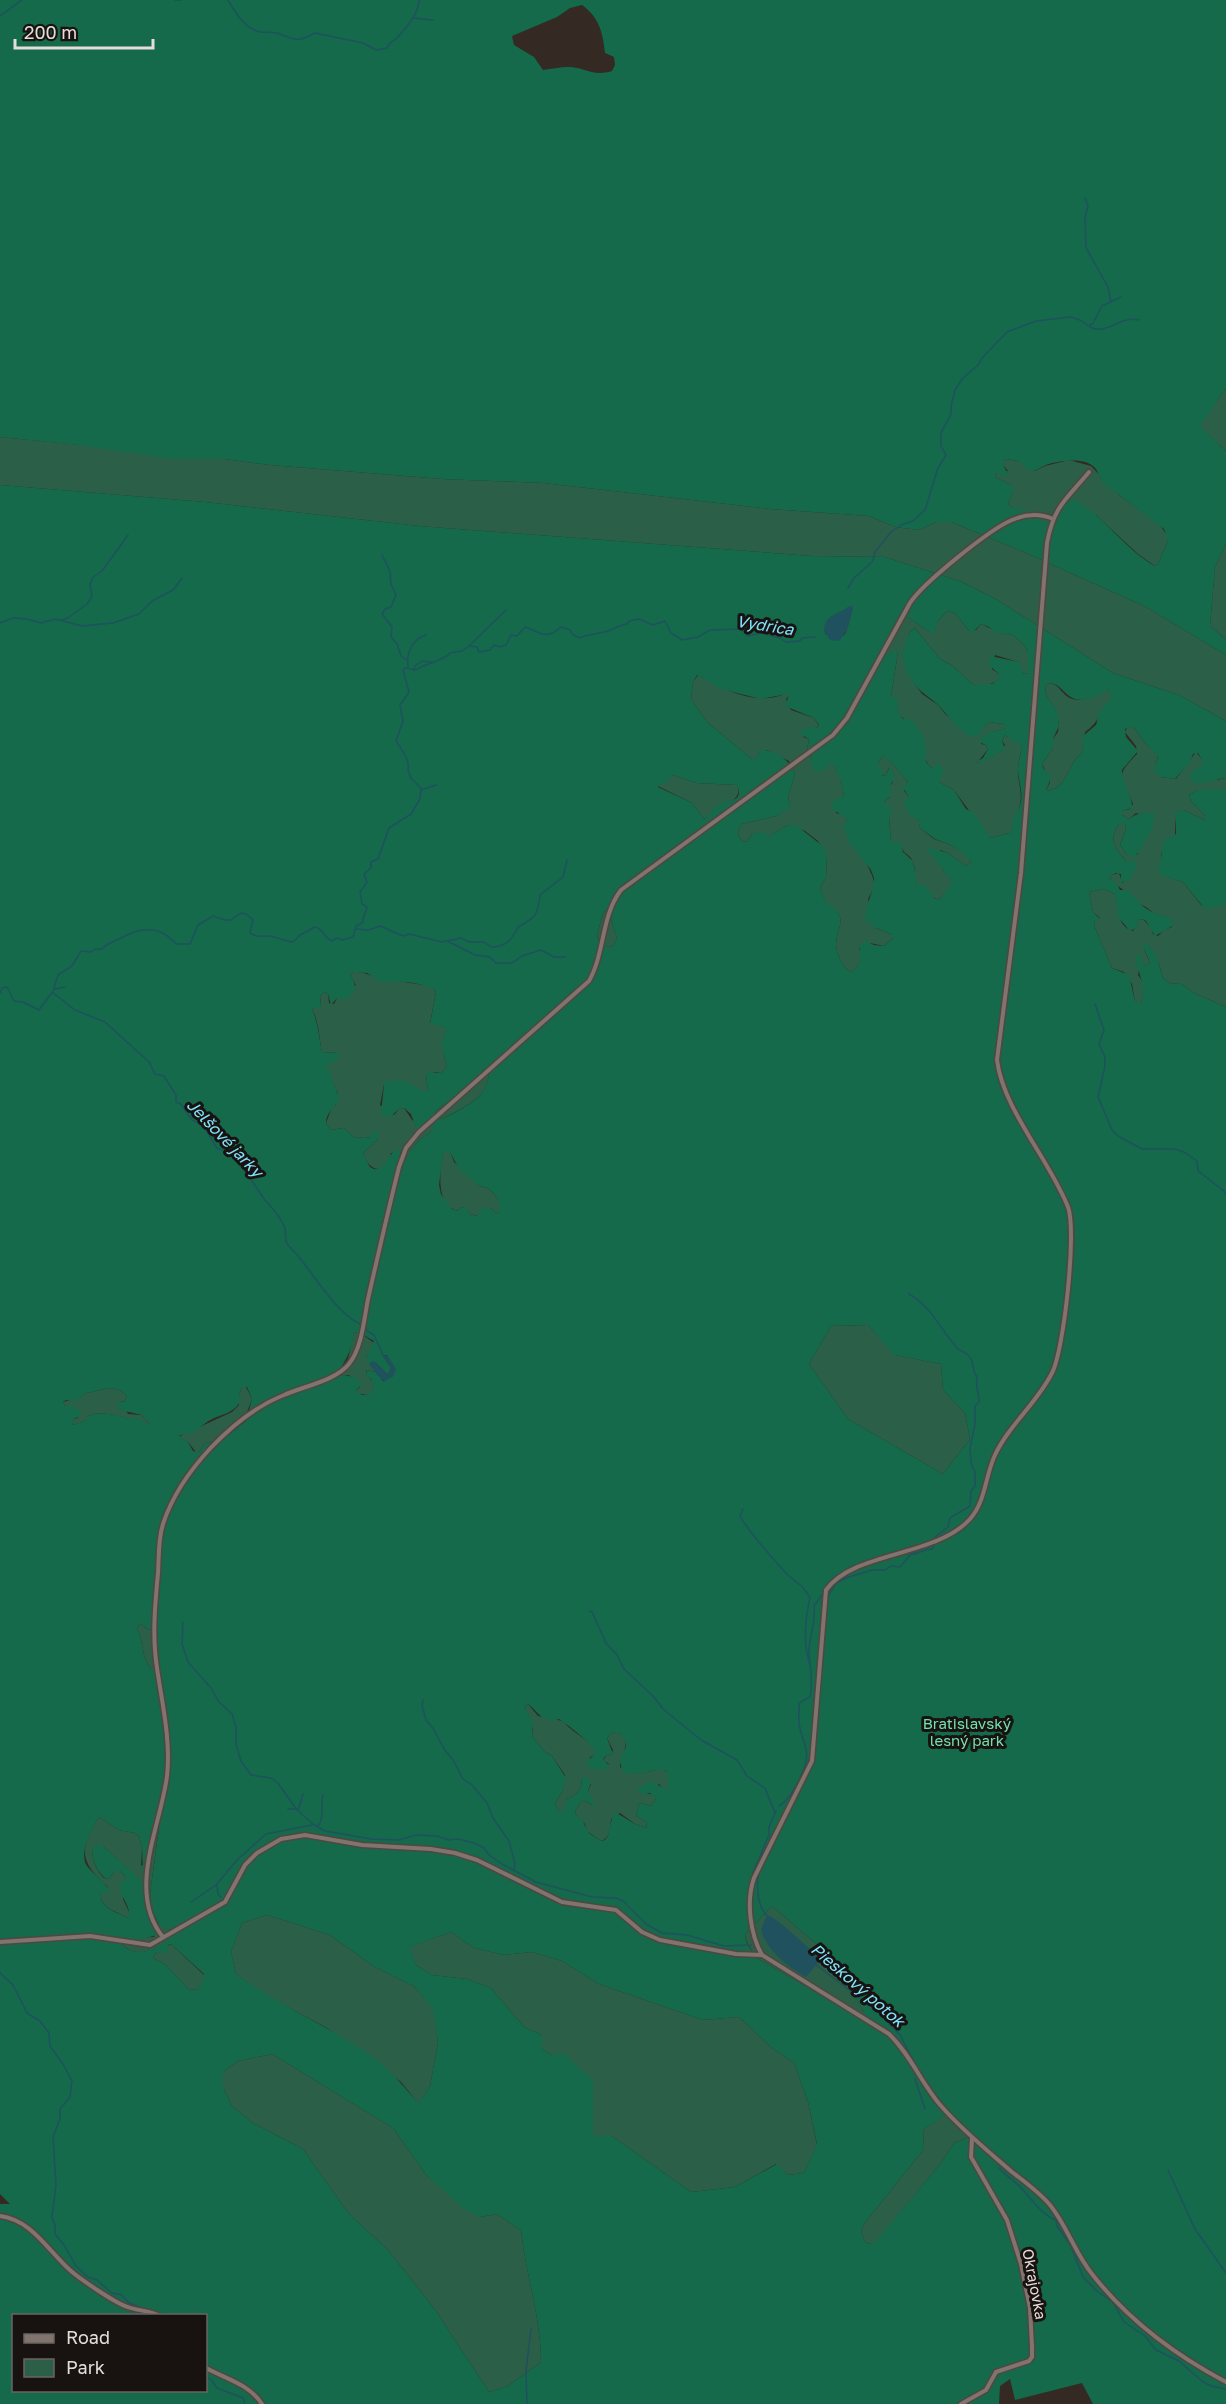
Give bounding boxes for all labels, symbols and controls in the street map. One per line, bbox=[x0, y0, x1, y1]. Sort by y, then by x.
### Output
scale bar bbox=[15, 12, 153, 50]
text: 200 m bbox=[24, 21, 77, 43]
water label: Vydrica bbox=[735, 611, 796, 640]
water label: Jelšové jarky bbox=[183, 1095, 269, 1183]
park label: Bratislavský lesný park bbox=[923, 1714, 1012, 1749]
water label: Pieskový potok bbox=[807, 1939, 910, 2032]
street label: Okrajovka bbox=[1019, 2247, 1051, 2321]
legend bbox=[12, 2314, 207, 2392]
text: Road bbox=[66, 2326, 110, 2348]
text: Park bbox=[66, 2356, 105, 2378]

